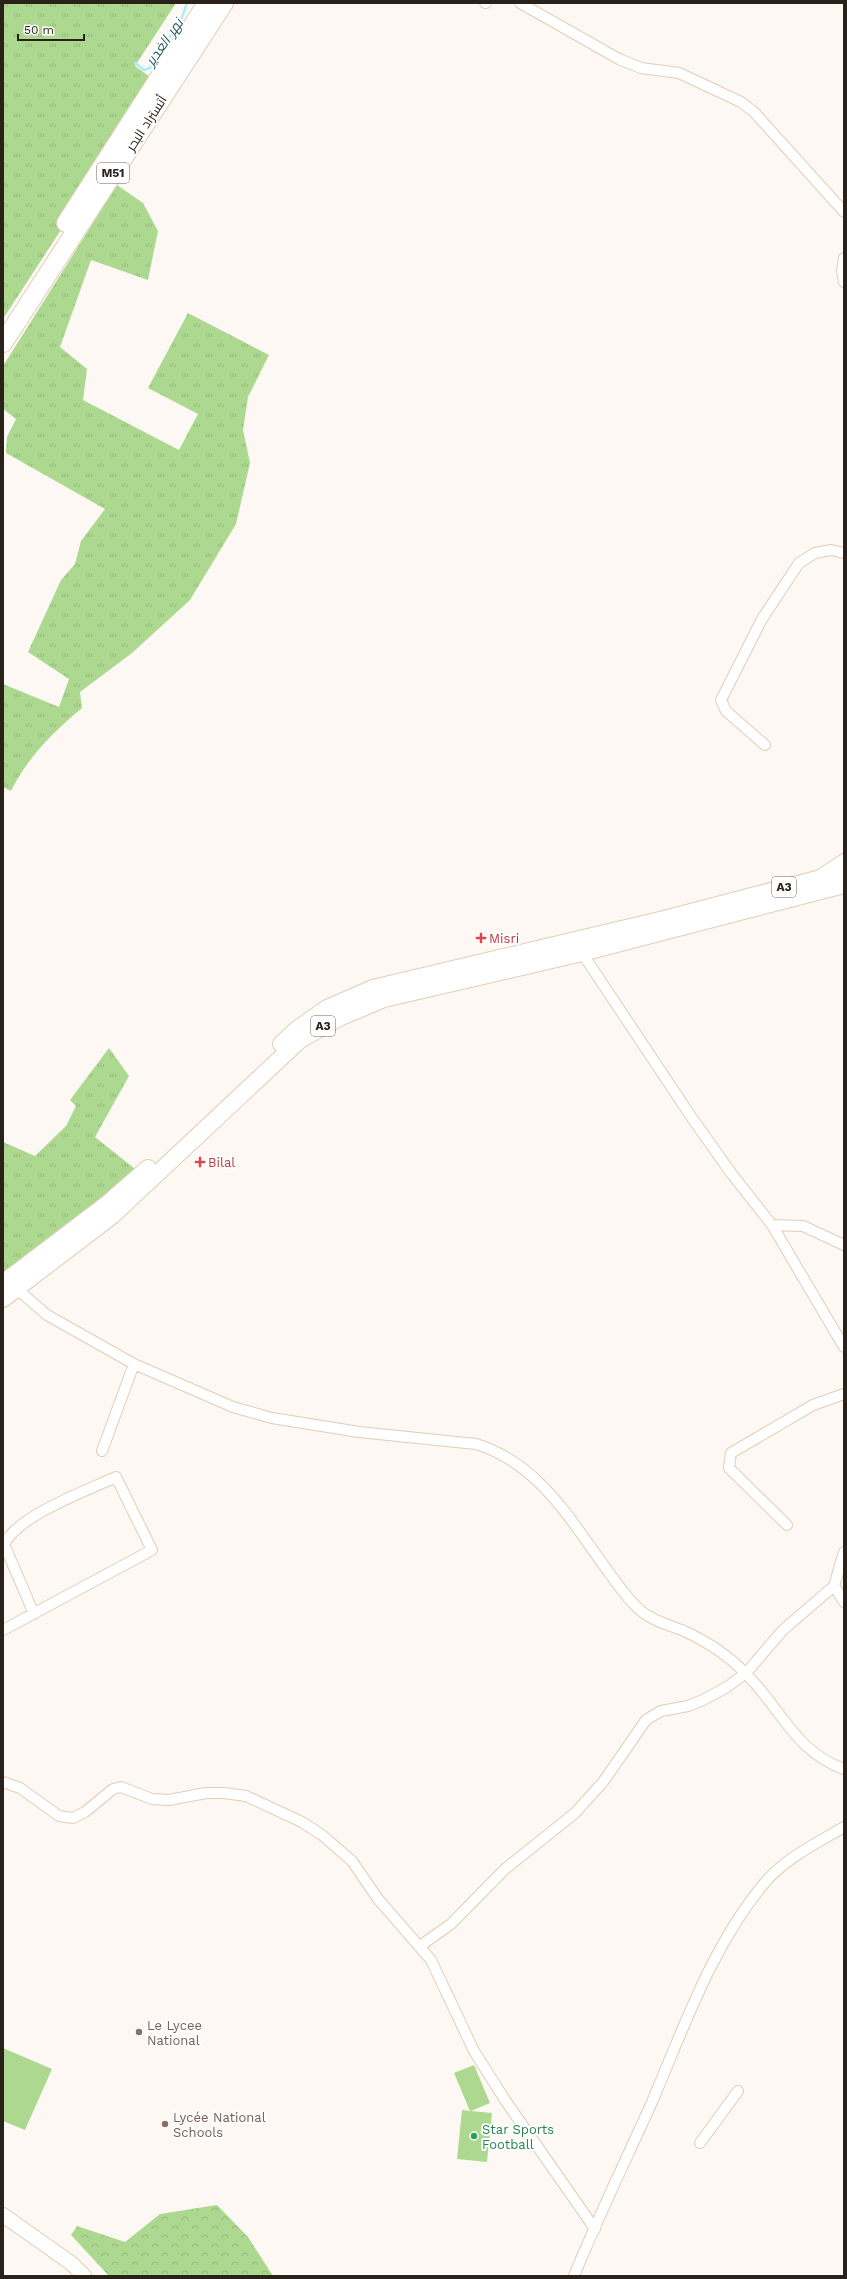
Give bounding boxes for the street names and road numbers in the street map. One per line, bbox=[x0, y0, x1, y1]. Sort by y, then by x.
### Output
street label: أتستراد البحر bbox=[122, 92, 170, 154]
road number: M51 bbox=[97, 163, 129, 183]
road number: A3 bbox=[772, 877, 796, 897]
road number: A3 bbox=[311, 1016, 335, 1036]

